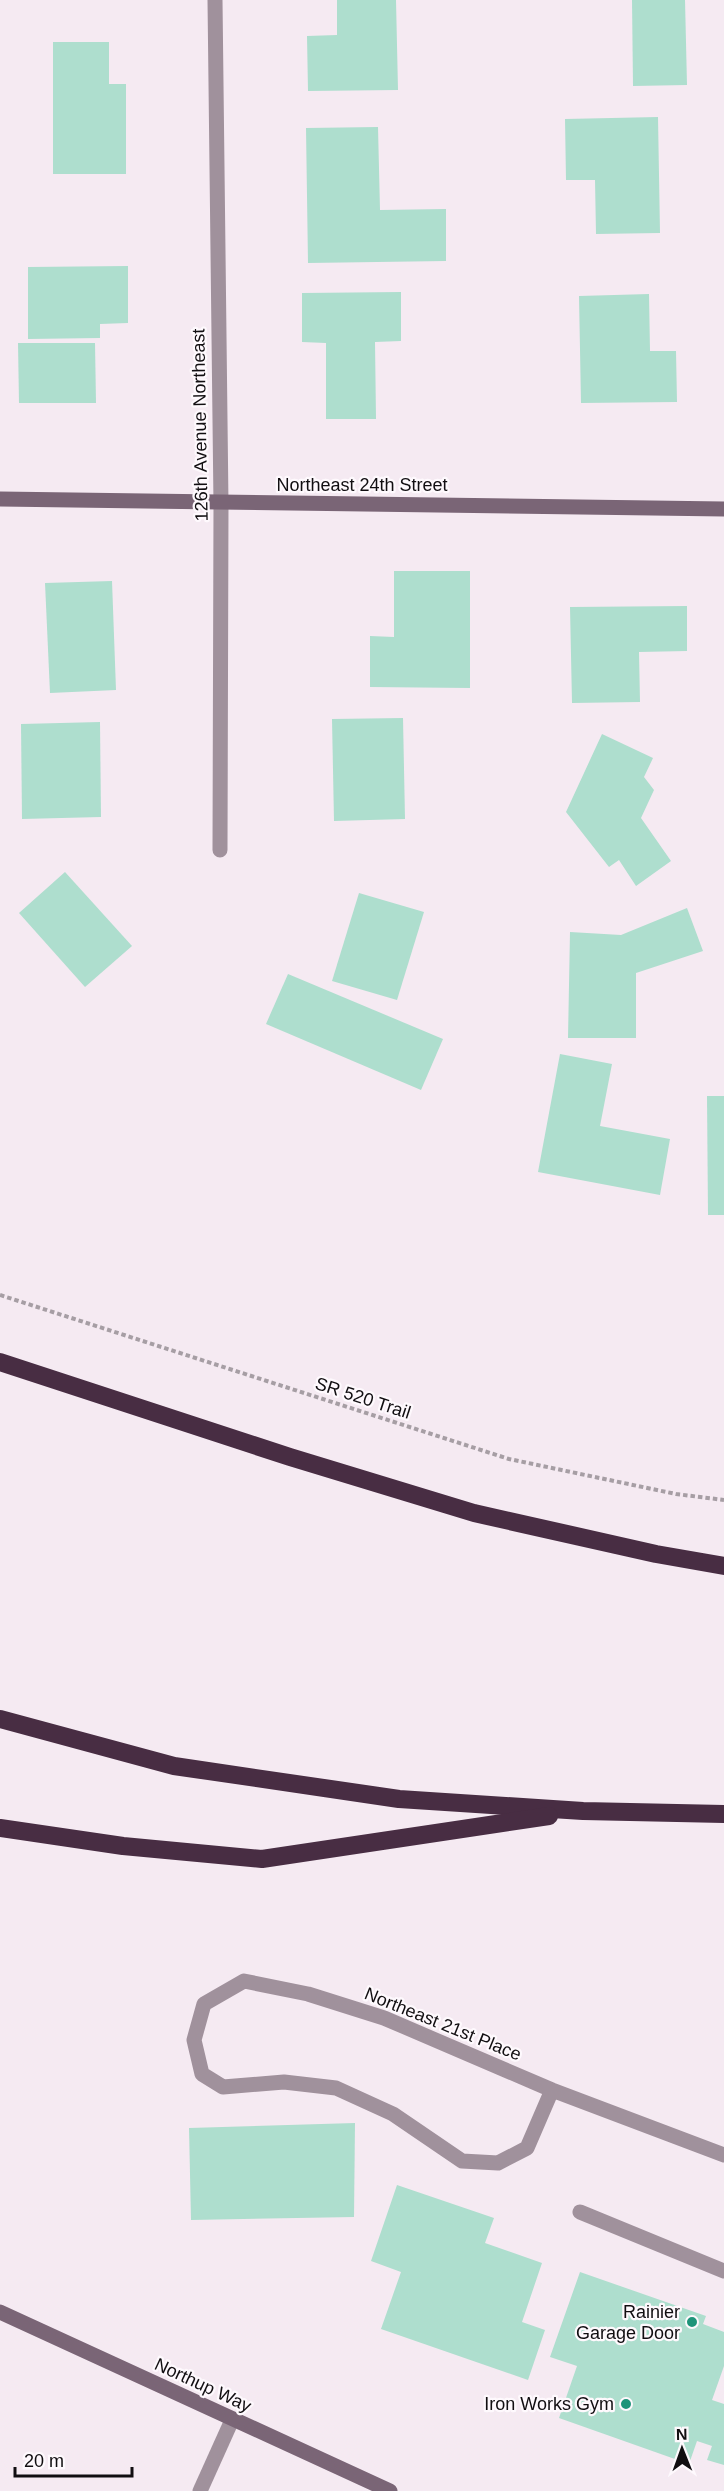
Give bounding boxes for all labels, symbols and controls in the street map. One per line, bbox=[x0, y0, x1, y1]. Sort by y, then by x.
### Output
street label: 126th Avenue Northeast bbox=[188, 328, 212, 522]
street label: Northeast 24th Street bbox=[276, 475, 448, 495]
street label: SR 520 Trail bbox=[313, 1373, 413, 1423]
street label: Northeast 21st Place bbox=[362, 1983, 524, 2065]
place label: Rainier Garage Door bbox=[576, 2302, 680, 2343]
marker: Rainier Garage Door bbox=[685, 2315, 699, 2329]
street label: Northup Way bbox=[151, 2354, 255, 2416]
place label: Iron Works Gym bbox=[484, 2394, 614, 2414]
marker: Iron Works Gym bbox=[619, 2397, 633, 2411]
north arrow bbox=[652, 2419, 712, 2479]
text: N bbox=[676, 2426, 688, 2443]
scale bar bbox=[15, 2440, 132, 2478]
text: 20 m bbox=[24, 2451, 64, 2471]

